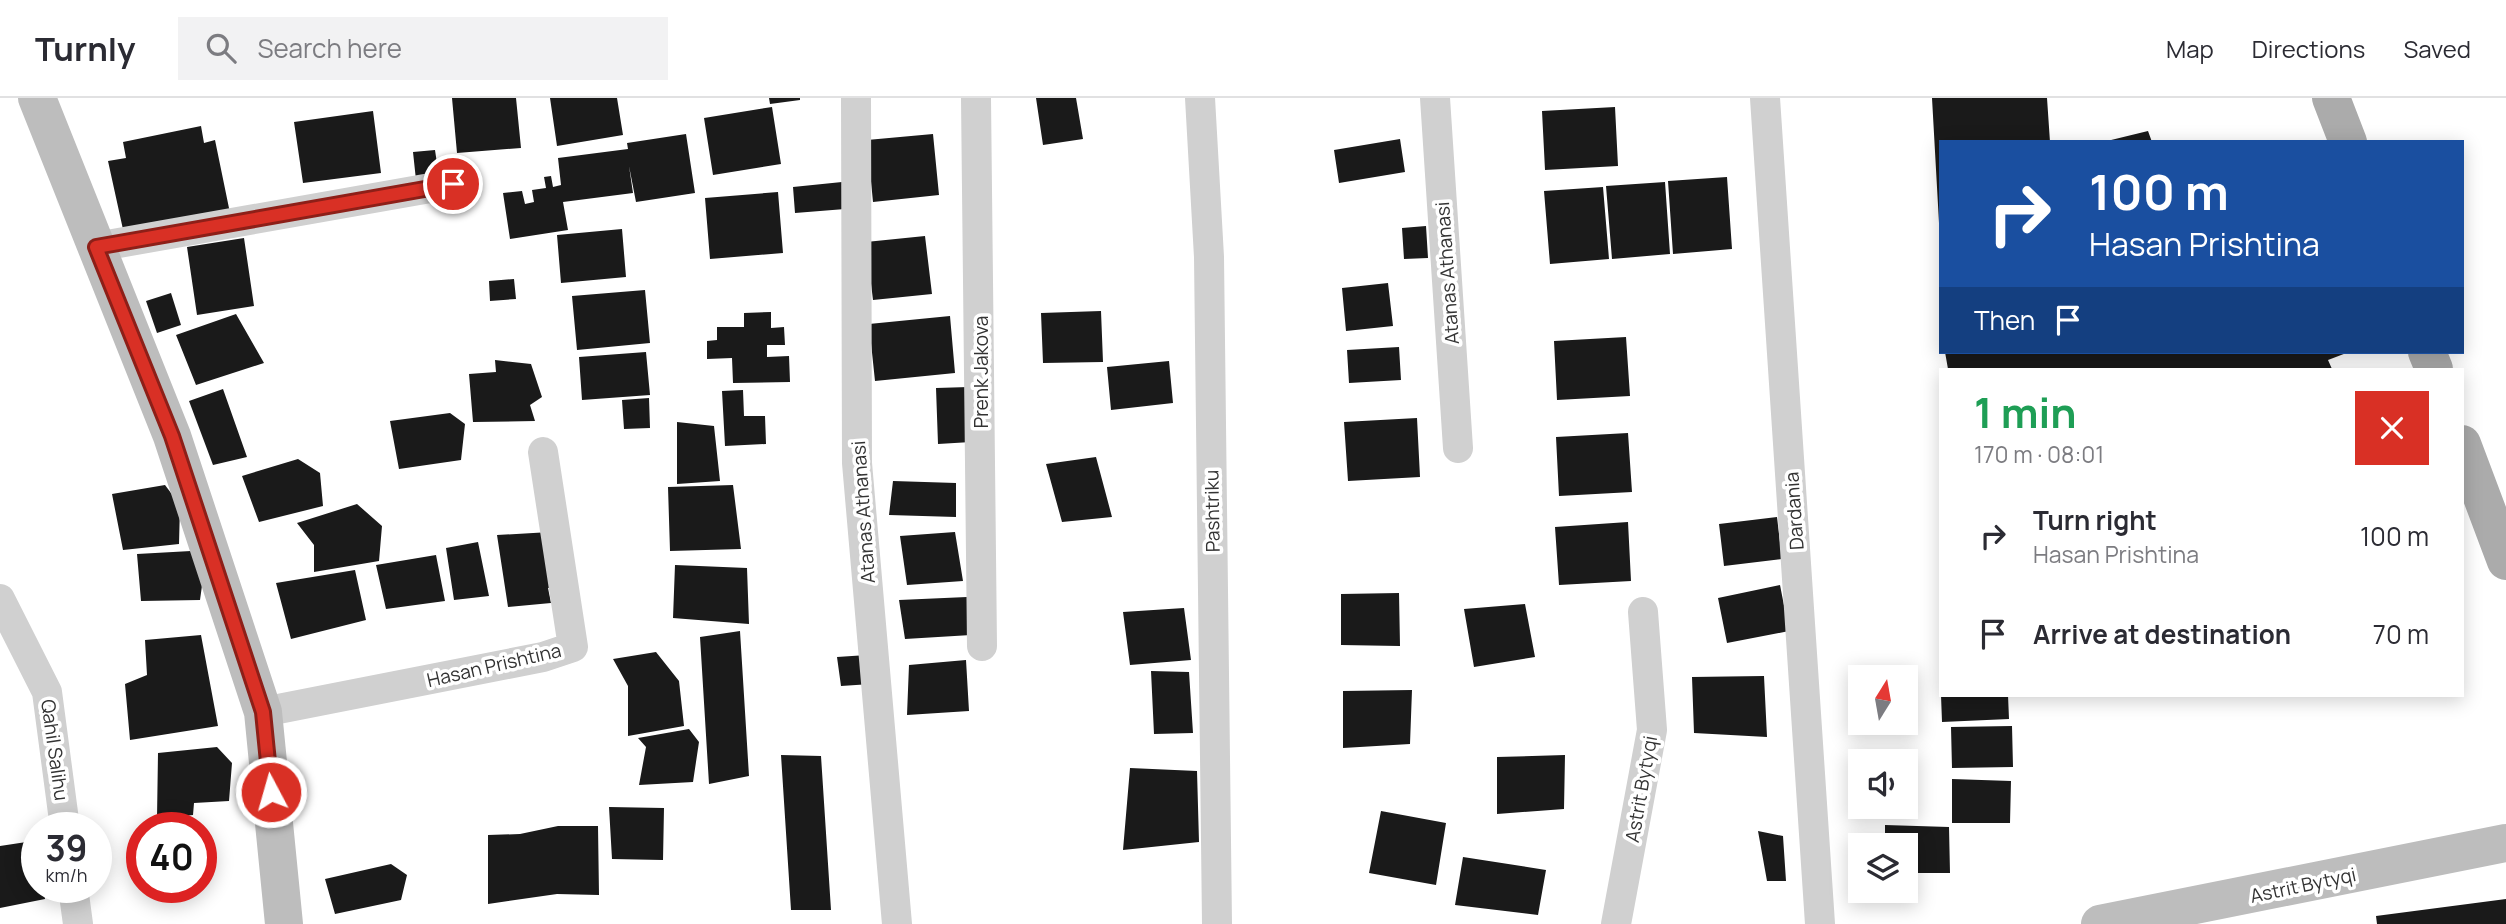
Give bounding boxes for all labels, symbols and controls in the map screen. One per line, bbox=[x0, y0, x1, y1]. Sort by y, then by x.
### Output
search box bbox=[178, 17, 668, 80]
text: Turnly bbox=[35, 26, 136, 71]
icon: search bbox=[202, 29, 240, 67]
text: Search here bbox=[258, 30, 402, 66]
text: Map bbox=[2166, 32, 2214, 65]
text: Directions bbox=[2252, 32, 2365, 65]
text: Saved bbox=[2403, 32, 2471, 65]
pin bbox=[423, 154, 483, 214]
text: 100 m bbox=[2089, 158, 2229, 225]
icon: arrive bbox=[434, 165, 472, 203]
icon: right bbox=[1974, 168, 2065, 259]
street label: Atanas Athanasi bbox=[1429, 201, 1465, 345]
text: Hasan Prishtina bbox=[2089, 222, 2320, 266]
icon: arrive bbox=[2049, 301, 2087, 339]
text: Then bbox=[1974, 302, 2035, 338]
street label: Prenk Jakova bbox=[968, 316, 994, 428]
text: 1 min bbox=[1974, 383, 2077, 441]
button: close bbox=[2355, 391, 2429, 465]
text: 170 m · 08:01 bbox=[1974, 438, 2104, 470]
street label: Atanas Athanasi bbox=[845, 440, 881, 584]
street label: Pashtriku bbox=[1198, 470, 1226, 552]
street label: Dardania bbox=[1778, 471, 1810, 551]
text: Turn right bbox=[2033, 502, 2157, 538]
icon: right bbox=[1974, 517, 2012, 555]
text: 100 m bbox=[2360, 518, 2429, 554]
text: Hasan Prishtina bbox=[2033, 538, 2199, 570]
icon: arrive bbox=[1974, 615, 2012, 653]
text: Arrive at destination bbox=[2033, 616, 2291, 652]
text: 70 m bbox=[2373, 616, 2429, 652]
street label: Hasan Prishtina bbox=[424, 637, 564, 693]
north arrow bbox=[1848, 665, 1918, 735]
map controls bbox=[1848, 665, 1918, 903]
street label: Qahil Salihu bbox=[35, 698, 75, 802]
street label: Astrit Bytyqi bbox=[1619, 734, 1663, 844]
button: sound bbox=[1848, 749, 1918, 819]
position arrow bbox=[234, 755, 308, 829]
speed limit sign: 40 bbox=[126, 812, 217, 903]
text: 39 bbox=[45, 824, 88, 872]
button: layers bbox=[1848, 833, 1918, 903]
street label: Astrit Bytyqi bbox=[2248, 861, 2358, 909]
text: km/h bbox=[46, 863, 87, 887]

